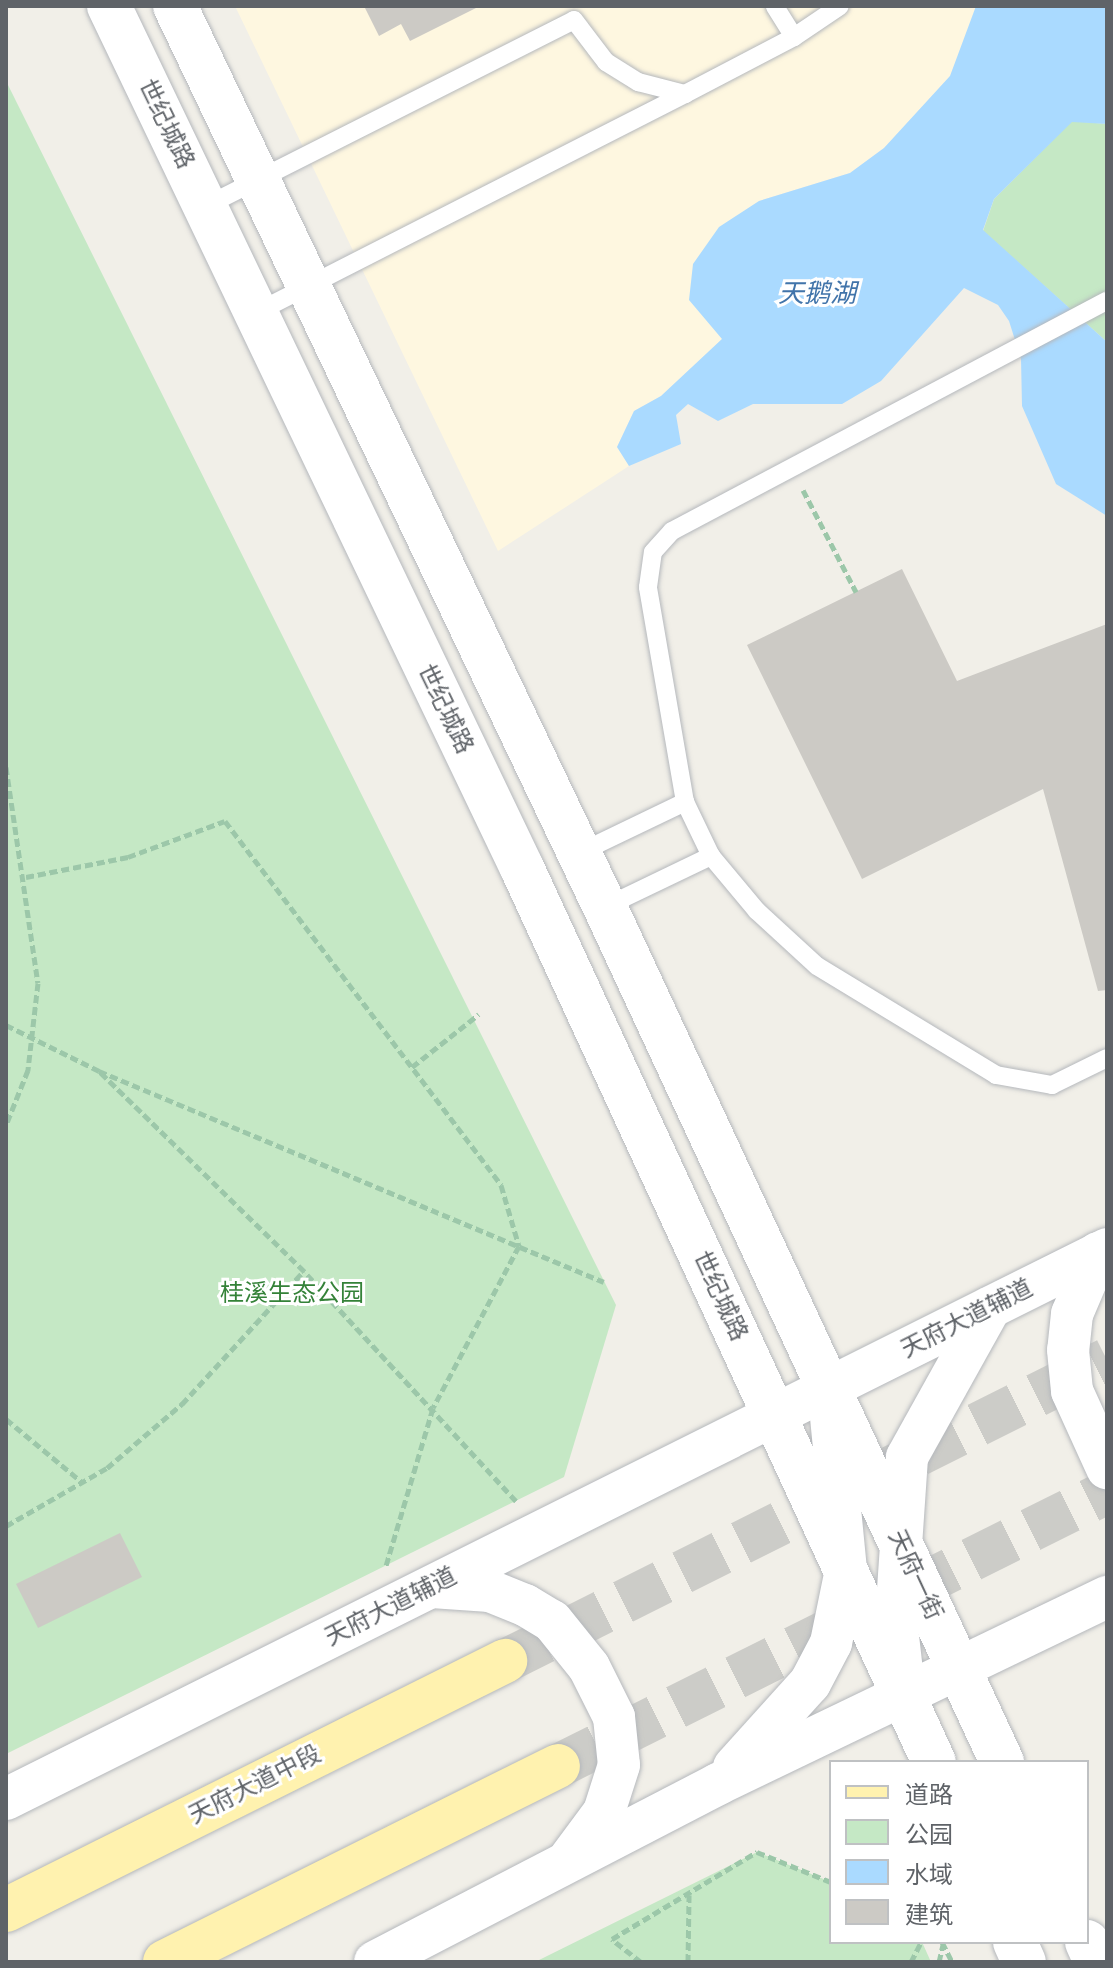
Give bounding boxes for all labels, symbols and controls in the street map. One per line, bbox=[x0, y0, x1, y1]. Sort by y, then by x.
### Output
street label: 世纪城路 bbox=[132, 75, 200, 173]
water label: 天鹅湖 bbox=[778, 278, 856, 310]
street label: 世纪城路 bbox=[411, 660, 479, 758]
street label: 世纪城路 bbox=[687, 1246, 753, 1346]
street label: 天府大道辅道 bbox=[896, 1273, 1038, 1365]
park label: 桂溪生态公园 bbox=[220, 1280, 364, 1308]
street label: 天府一街 bbox=[882, 1525, 948, 1625]
street label: 天府大道辅道 bbox=[320, 1561, 462, 1653]
street label: 天府大道中段 bbox=[184, 1739, 326, 1831]
legend bbox=[829, 1760, 1089, 1944]
text: 道路 bbox=[905, 1781, 953, 1809]
text: 公园 bbox=[905, 1821, 953, 1849]
text: 水域 bbox=[905, 1861, 953, 1889]
text: 建筑 bbox=[905, 1901, 953, 1929]

